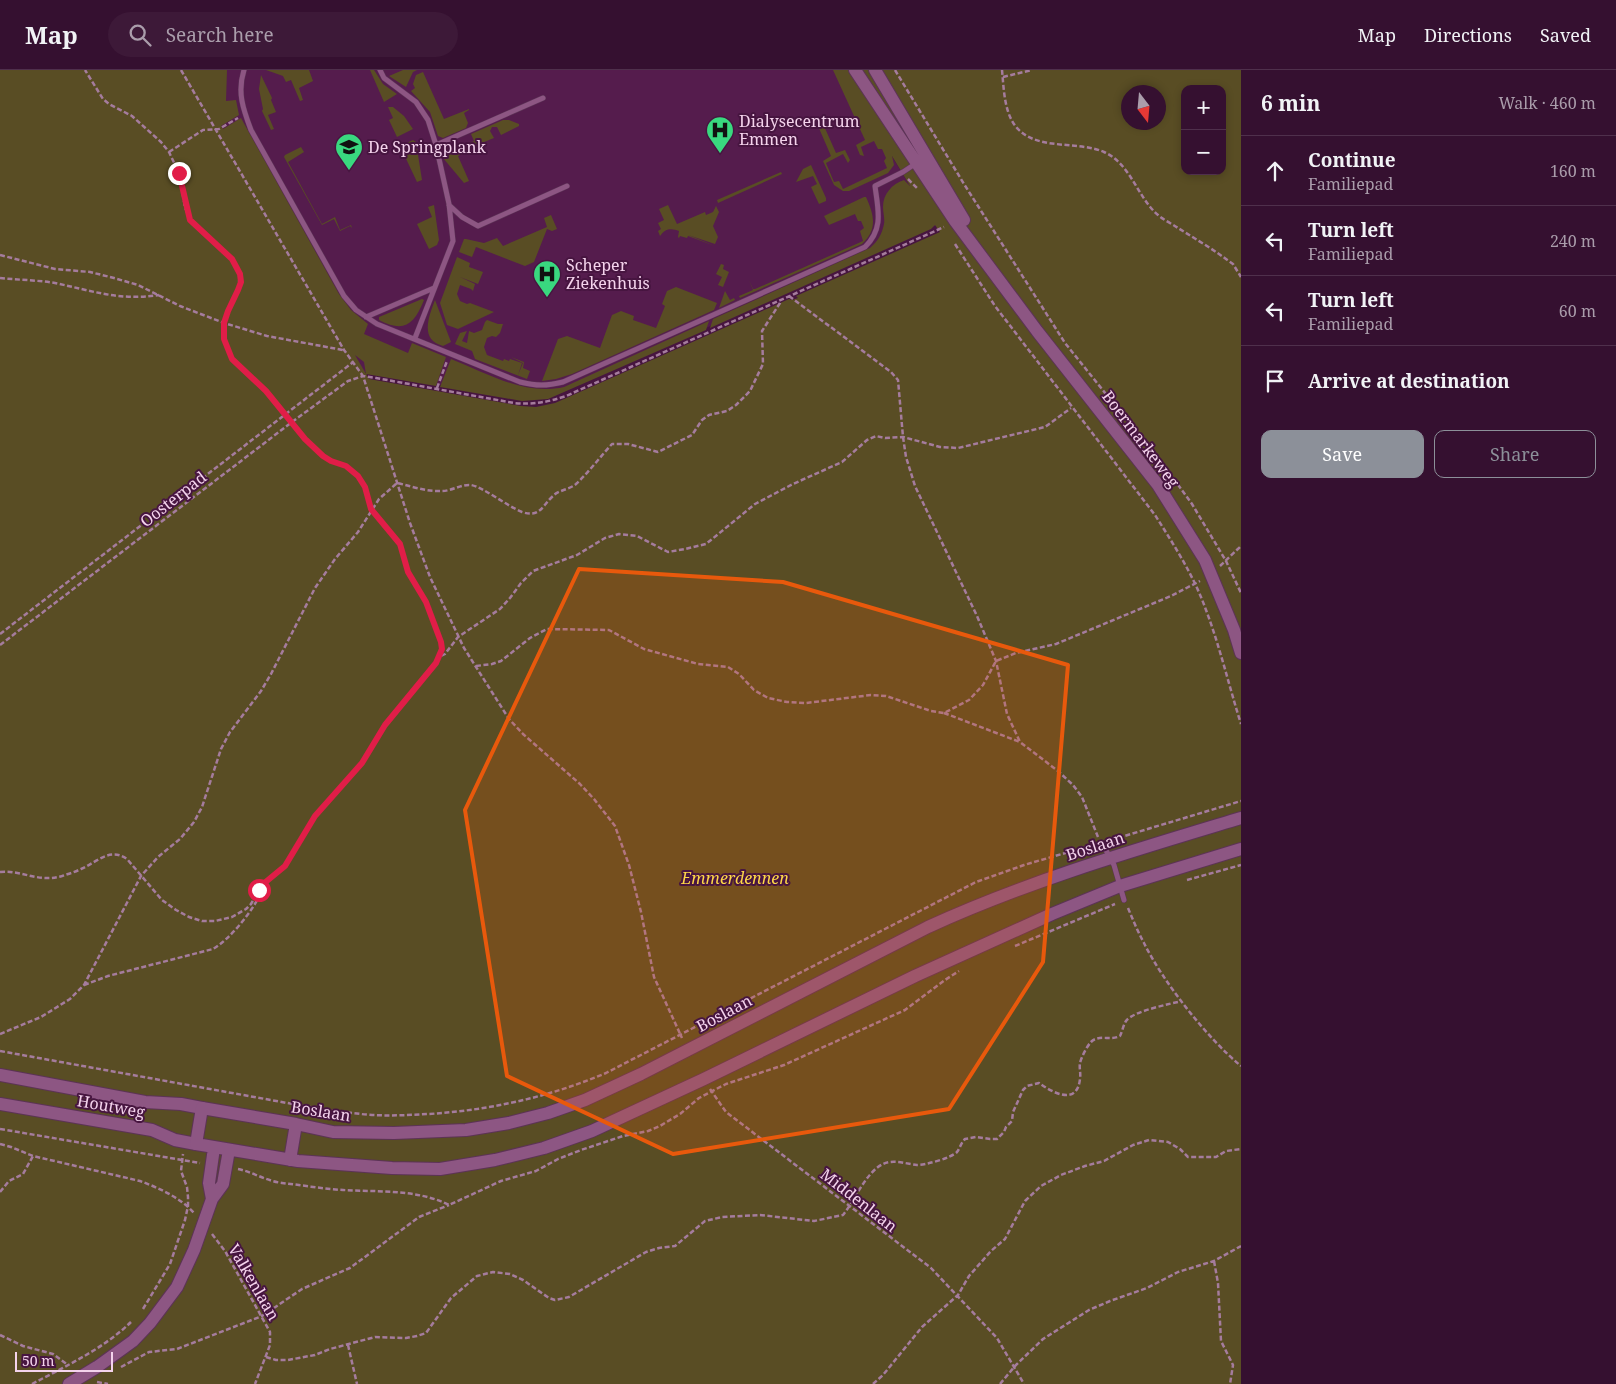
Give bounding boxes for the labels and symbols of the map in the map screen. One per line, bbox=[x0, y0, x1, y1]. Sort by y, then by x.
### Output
north arrow bbox=[1121, 85, 1166, 130]
place label: Dialysecentrum Emmen bbox=[739, 110, 860, 150]
hospital icon: Dialysecentrum Emmen bbox=[705, 115, 735, 154]
school or university icon: De Springplank bbox=[334, 132, 364, 171]
place label: De Springplank bbox=[368, 136, 487, 158]
route end bbox=[168, 162, 191, 185]
place label: Scheper Ziekenhuis bbox=[566, 254, 650, 294]
hospital icon: Scheper Ziekenhuis bbox=[532, 259, 562, 298]
street label: Boermarkeweg bbox=[1097, 386, 1185, 492]
street label: Oosterpad bbox=[135, 466, 211, 532]
street label: Boslaan bbox=[1063, 826, 1127, 866]
park label: Emmerdennen bbox=[680, 867, 789, 889]
route start bbox=[248, 879, 271, 902]
street label: Boslaan bbox=[692, 989, 756, 1037]
street label: Houtweg bbox=[75, 1089, 147, 1123]
street label: Boslaan bbox=[290, 1095, 352, 1127]
street label: Middenlaan bbox=[816, 1163, 902, 1237]
street label: Valkenlaan bbox=[223, 1240, 285, 1324]
scale bar bbox=[15, 1349, 112, 1372]

